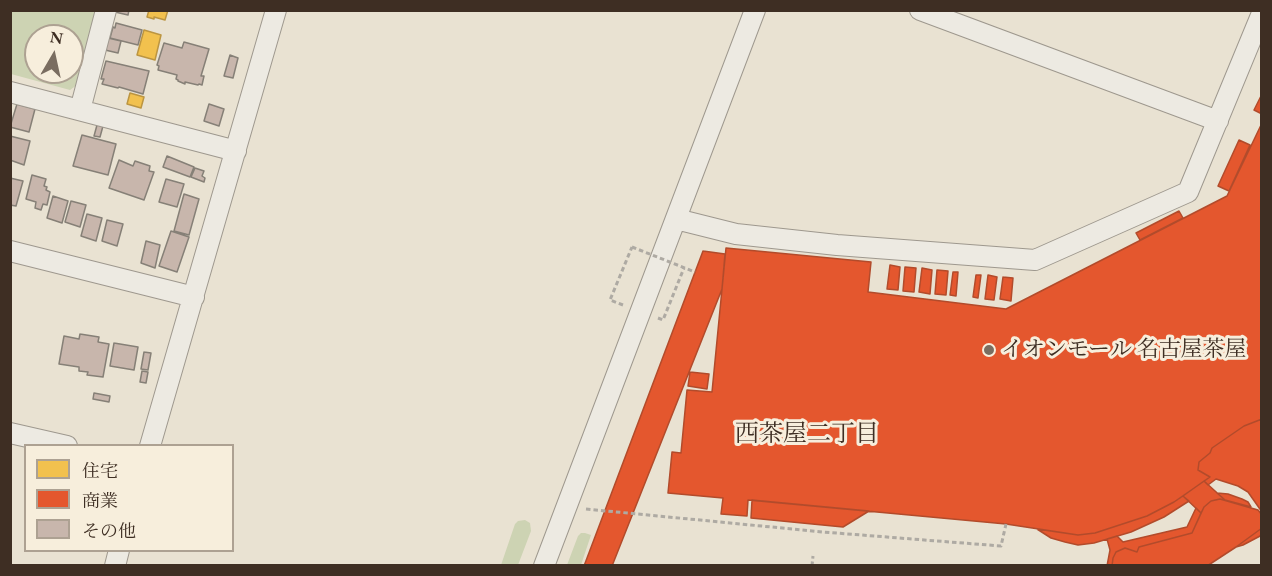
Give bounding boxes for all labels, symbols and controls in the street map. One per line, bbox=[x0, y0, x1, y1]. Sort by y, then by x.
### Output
north arrow bbox=[24, 24, 84, 84]
text: N bbox=[49, 26, 65, 49]
place label: イオンモール 名古屋茶屋 bbox=[1001, 337, 1247, 363]
marker: イオンモール 名古屋茶屋 bbox=[982, 343, 996, 357]
district label: 西茶屋二丁目 bbox=[735, 420, 879, 448]
legend bbox=[24, 444, 234, 552]
text: 住宅 bbox=[82, 459, 118, 482]
text: 商業 bbox=[82, 489, 118, 512]
text: その他 bbox=[82, 519, 136, 542]

